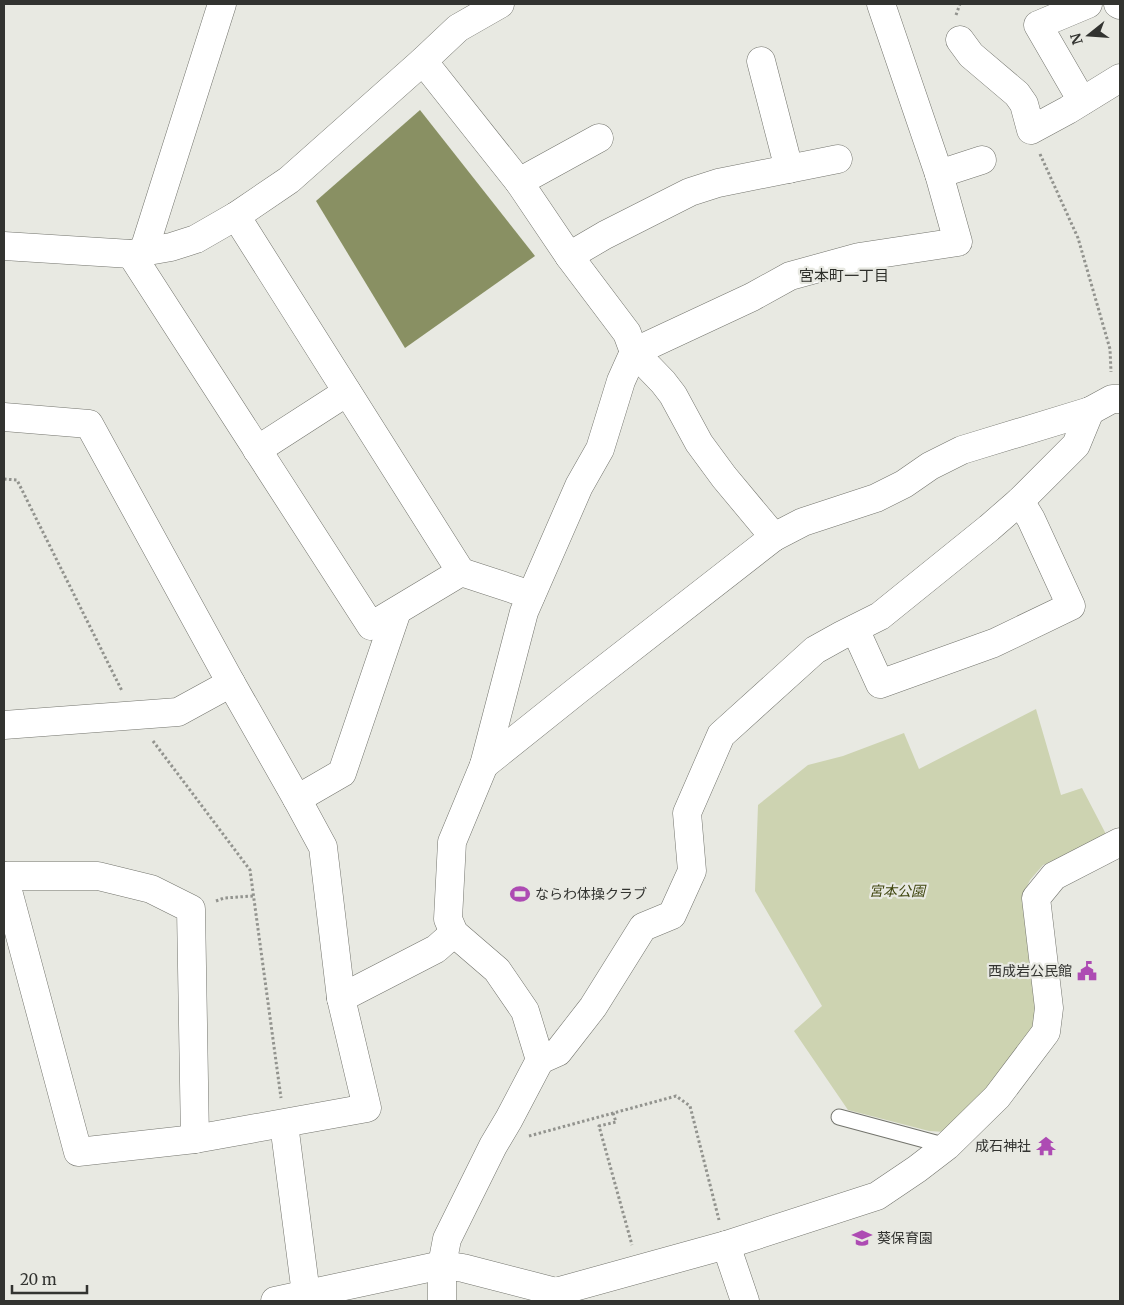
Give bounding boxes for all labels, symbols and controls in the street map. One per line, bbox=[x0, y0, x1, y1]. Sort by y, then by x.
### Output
north arrow bbox=[1064, 10, 1114, 60]
text: N bbox=[1066, 31, 1087, 47]
district label: 宮本町一丁目 bbox=[799, 266, 889, 285]
park label: 宮本公園 bbox=[869, 882, 927, 900]
sports icon: ならわ体操クラブ bbox=[509, 883, 531, 905]
place label: ならわ体操クラブ bbox=[535, 885, 647, 903]
public building icon: 西成岩公民館 bbox=[1076, 960, 1098, 982]
place label: 西成岩公民館 bbox=[988, 962, 1072, 980]
temple icon: 成石神社 bbox=[1035, 1135, 1057, 1157]
place label: 成石神社 bbox=[975, 1137, 1031, 1155]
school or university icon: 葵保育園 bbox=[851, 1227, 873, 1249]
place label: 葵保育園 bbox=[877, 1229, 933, 1247]
scale bar bbox=[12, 1262, 88, 1294]
text: 20 m bbox=[20, 1270, 57, 1289]

